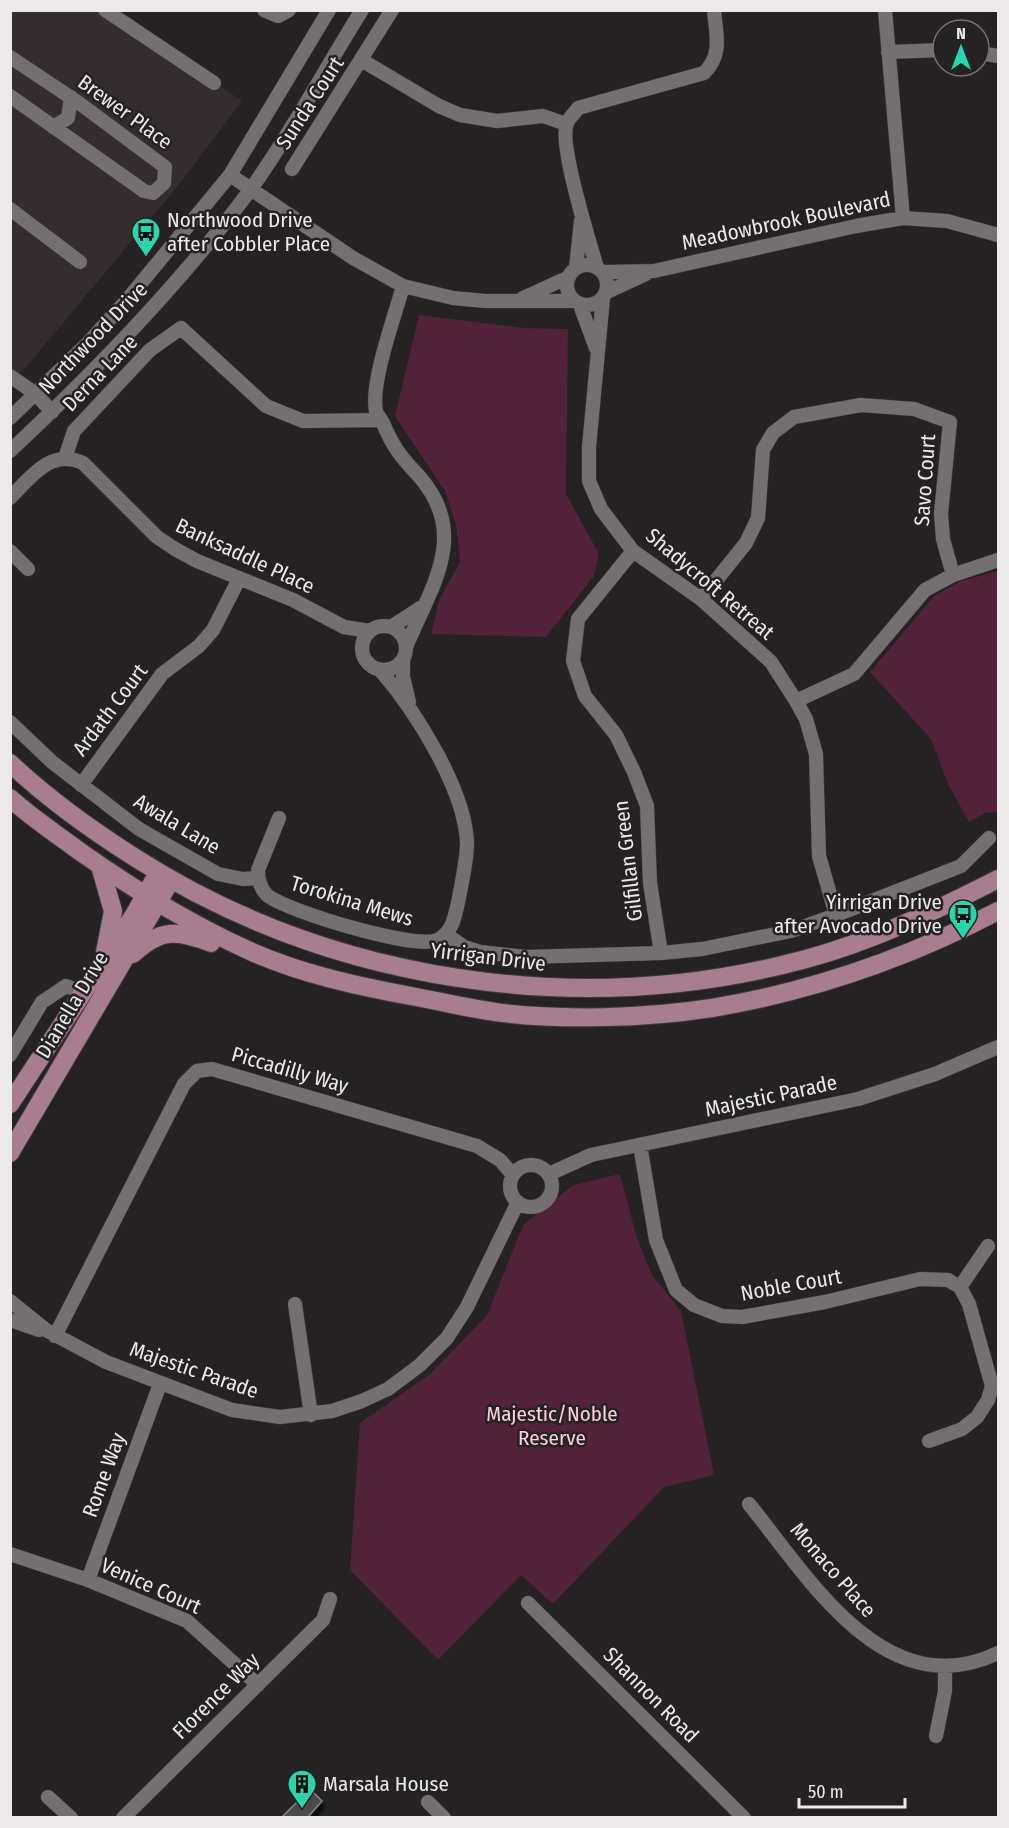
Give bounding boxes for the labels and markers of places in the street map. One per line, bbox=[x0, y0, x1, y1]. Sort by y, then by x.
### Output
place label: Northwood Drive after Cobbler Place bbox=[167, 207, 330, 257]
bus stop icon: Northwood Drive after Cobbler Place bbox=[130, 216, 162, 258]
place label: Yirrigan Drive after Avocado Drive bbox=[774, 889, 942, 939]
bus stop icon: Yirrigan Drive after Avocado Drive bbox=[947, 898, 979, 940]
building icon: Marsala House bbox=[286, 1768, 318, 1810]
place label: Marsala House bbox=[323, 1771, 449, 1797]

